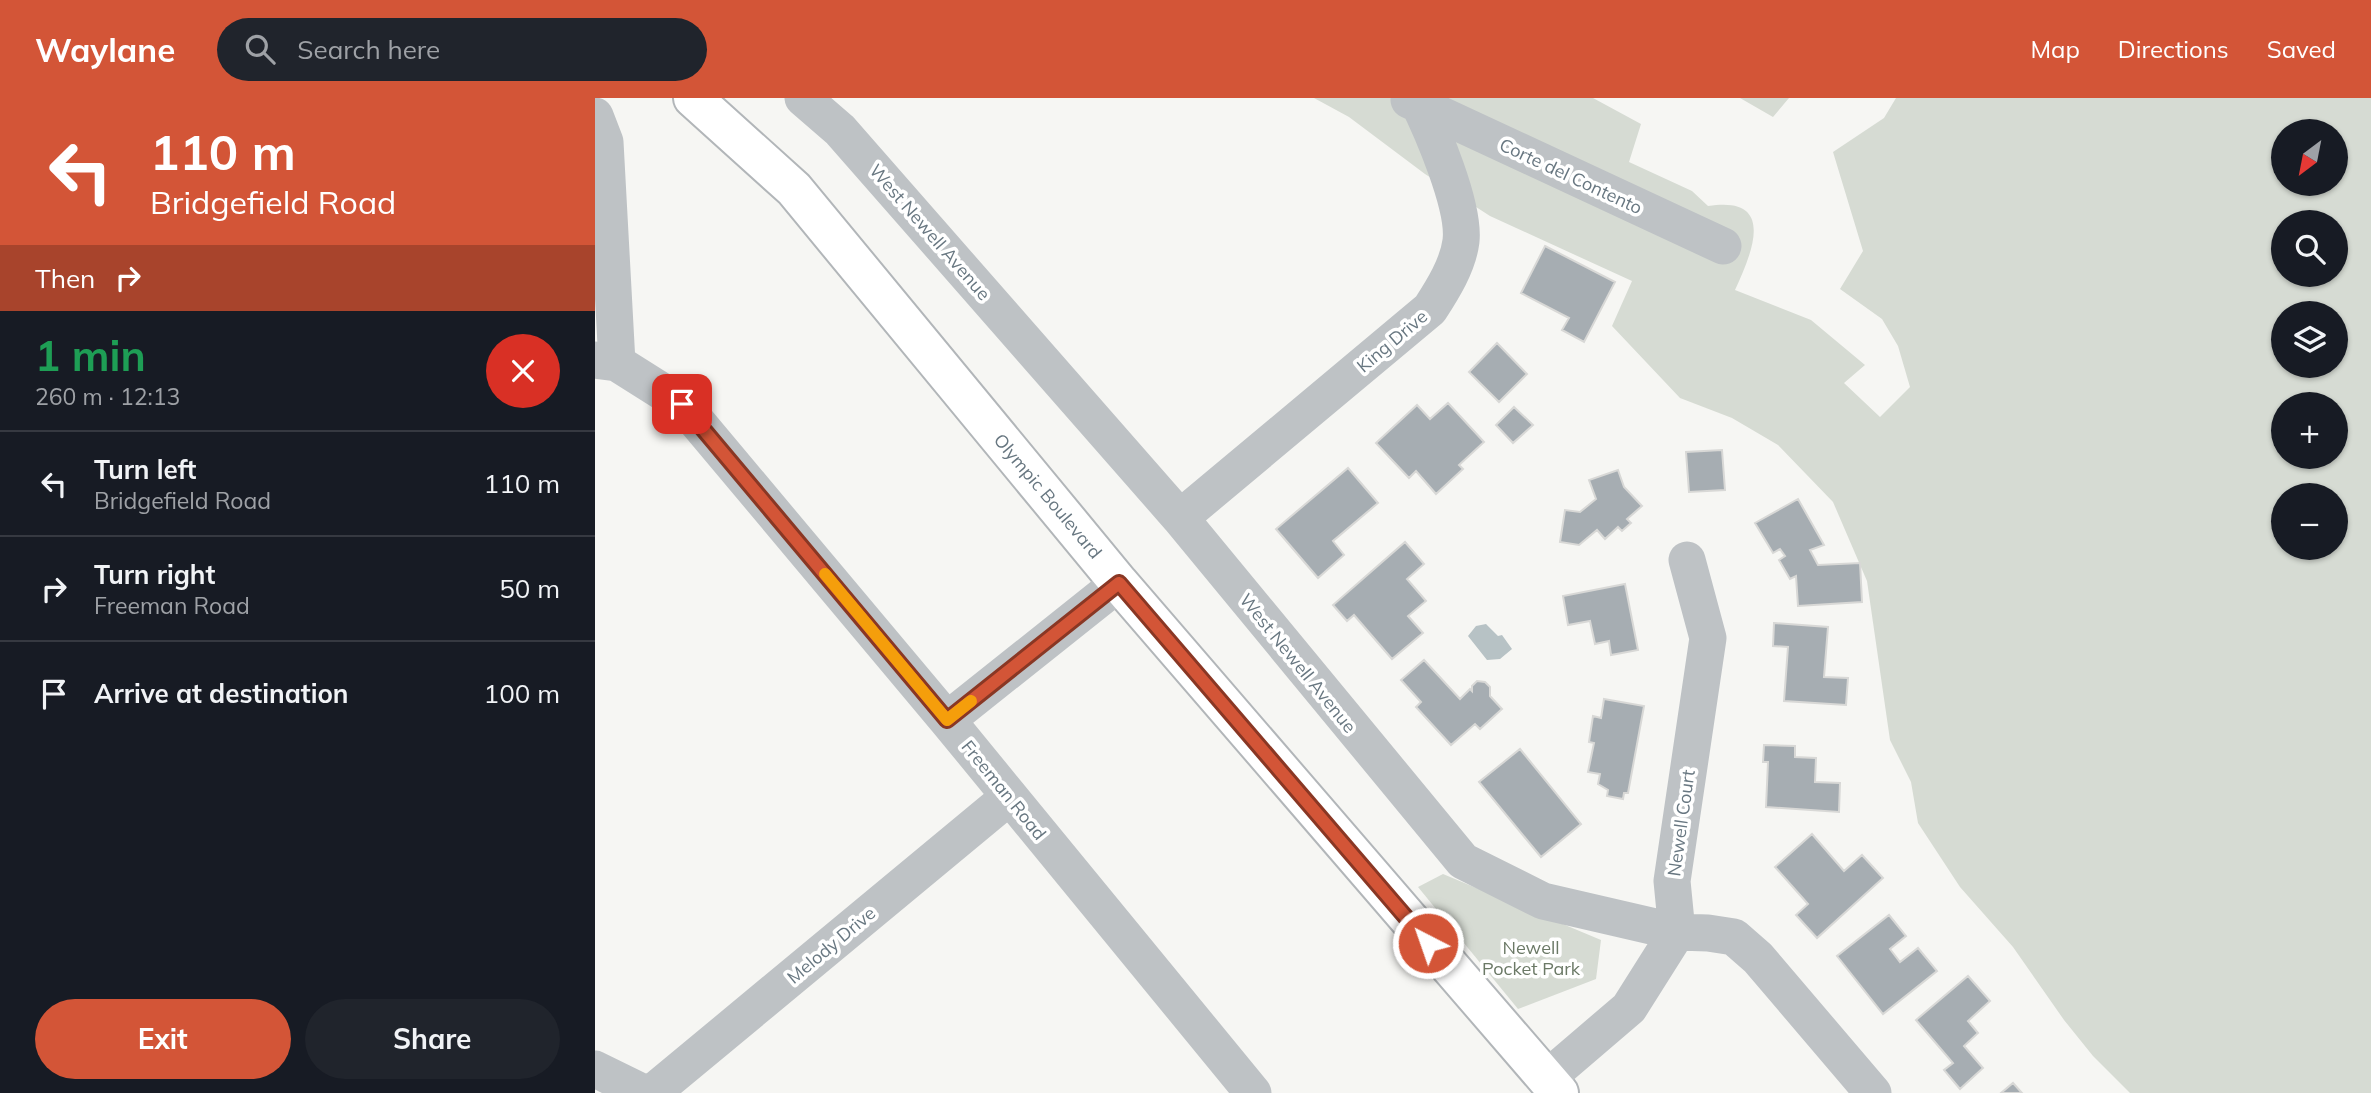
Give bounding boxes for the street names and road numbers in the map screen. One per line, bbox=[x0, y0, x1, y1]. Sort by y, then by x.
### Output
street label: Corte del Contento bbox=[1496, 133, 1646, 219]
street label: West Newell Avenue bbox=[865, 159, 995, 305]
street label: King Drive bbox=[1352, 305, 1432, 377]
street label: Olympic Boulevard bbox=[989, 429, 1107, 563]
street label: West Newell Avenue bbox=[1235, 589, 1361, 737]
street label: Freeman Road bbox=[957, 735, 1051, 845]
street label: Newell Court bbox=[1662, 768, 1700, 878]
street label: Melody Drive bbox=[782, 901, 880, 989]

